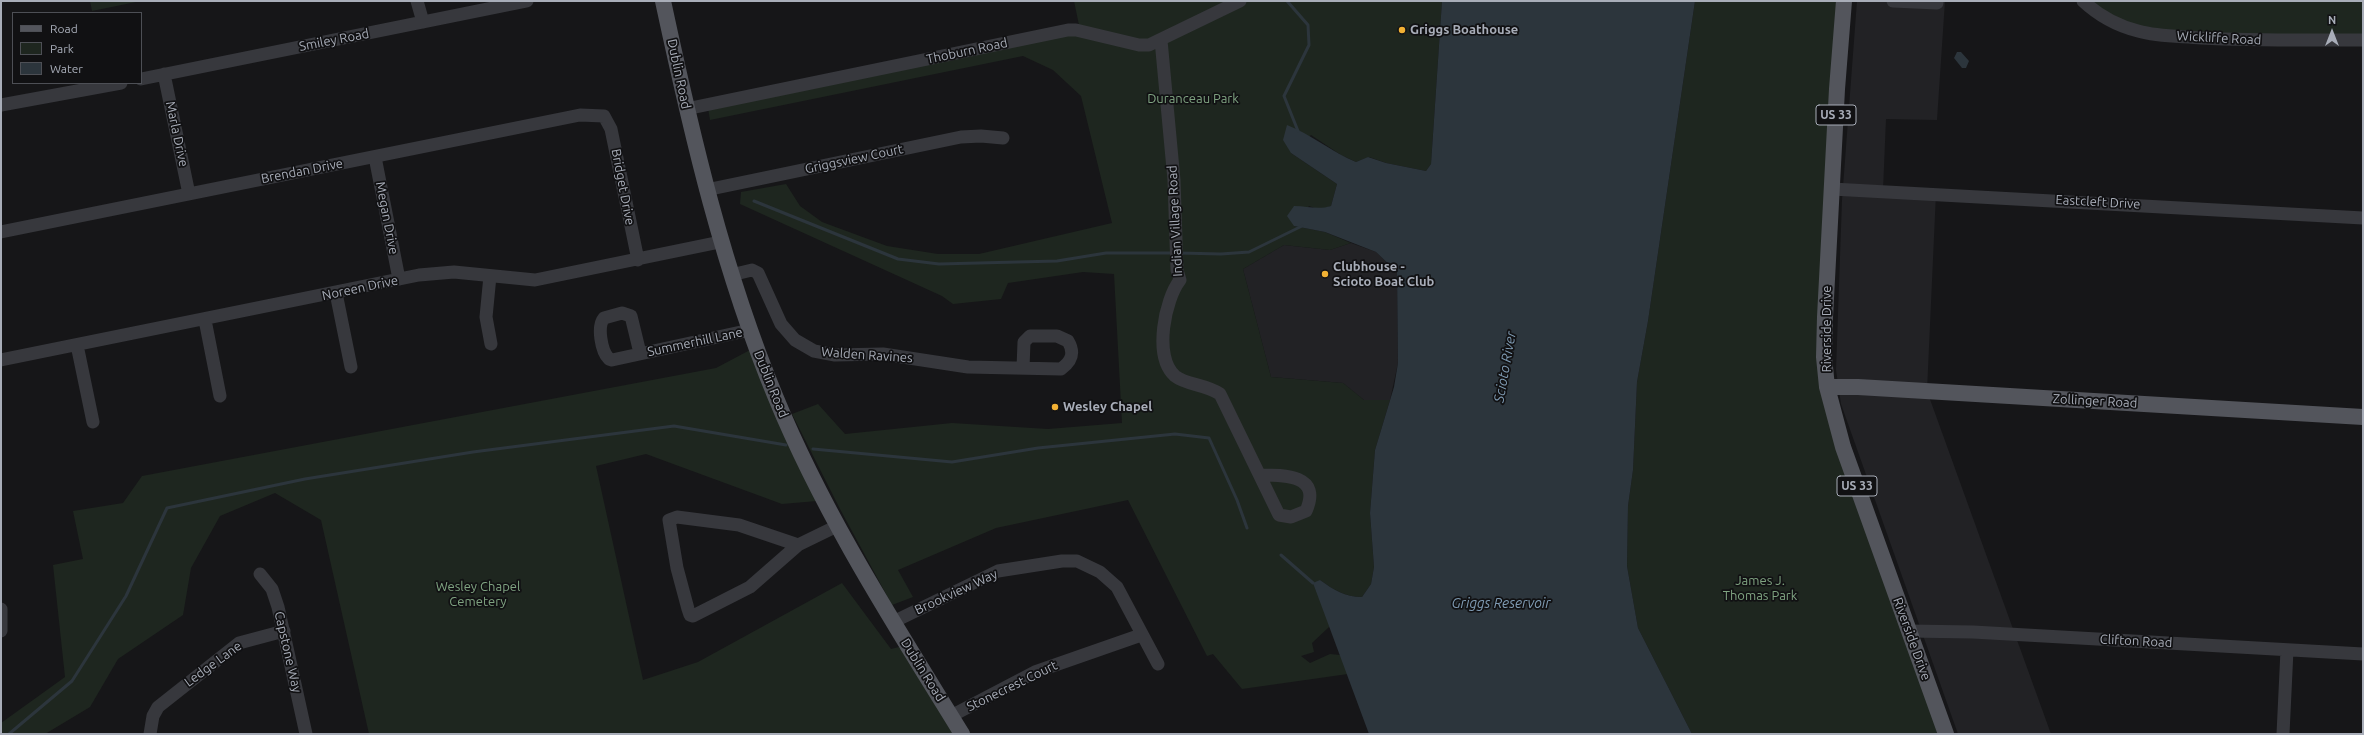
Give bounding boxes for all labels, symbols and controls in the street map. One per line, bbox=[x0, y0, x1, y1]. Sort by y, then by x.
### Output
legend bbox=[12, 12, 142, 84]
north arrow bbox=[2312, 12, 2352, 52]
text: N bbox=[2328, 14, 2336, 26]
text: Road bbox=[50, 22, 78, 35]
place label: Griggs Boathouse bbox=[1410, 22, 1518, 38]
marker: Griggs Boathouse bbox=[1397, 25, 1407, 35]
street label: Smiley Road bbox=[298, 26, 370, 54]
street label: Wickliffe Road bbox=[2176, 28, 2262, 48]
street label: Thoburn Road bbox=[925, 35, 1009, 67]
street label: Dublin Road bbox=[664, 38, 694, 110]
text: Park bbox=[50, 42, 74, 55]
text: Water bbox=[50, 62, 83, 75]
park label: Duranceau Park bbox=[1147, 91, 1239, 107]
street label: Marla Drive bbox=[162, 100, 192, 168]
road number: US 33 bbox=[1816, 105, 1856, 125]
street label: Griggsview Court bbox=[803, 141, 905, 177]
street label: Bridget Drive bbox=[608, 148, 638, 226]
street label: Brendan Drive bbox=[260, 155, 344, 187]
street label: Indian Village Road bbox=[1164, 165, 1186, 277]
street label: Megan Drive bbox=[372, 180, 402, 256]
street label: Eastcleft Drive bbox=[2055, 192, 2141, 212]
place label: Clubhouse - Scioto Boat Club bbox=[1333, 259, 1434, 290]
marker: Clubhouse - Scioto Boat Club bbox=[1320, 269, 1330, 279]
street label: Noreen Drive bbox=[321, 272, 399, 304]
street label: Riverside Drive bbox=[1819, 286, 1835, 372]
street label: Summerhill Lane bbox=[646, 324, 744, 360]
water label: Scioto River bbox=[1490, 330, 1520, 404]
street label: Walden Ravines bbox=[821, 344, 913, 366]
street label: Dublin Road bbox=[750, 348, 792, 420]
street label: Zollinger Road bbox=[2052, 391, 2138, 411]
place label: Wesley Chapel bbox=[1063, 399, 1152, 415]
marker: Wesley Chapel bbox=[1050, 402, 1060, 412]
road number: US 33 bbox=[1837, 476, 1877, 496]
street label: Brookview Way bbox=[912, 566, 1000, 618]
park label: James J. Thomas Park bbox=[1723, 573, 1797, 604]
park label: Wesley Chapel Cemetery bbox=[436, 579, 520, 610]
water label: Griggs Reservoir bbox=[1451, 595, 1551, 611]
street label: Riverside Drive bbox=[1890, 595, 1934, 683]
street label: Capstone Way bbox=[271, 610, 305, 694]
street label: Clifton Road bbox=[2099, 631, 2173, 651]
street label: Dublin Road bbox=[898, 636, 948, 704]
street label: Ledge Lane bbox=[181, 638, 245, 690]
street label: Stonecrest Court bbox=[964, 657, 1060, 715]

